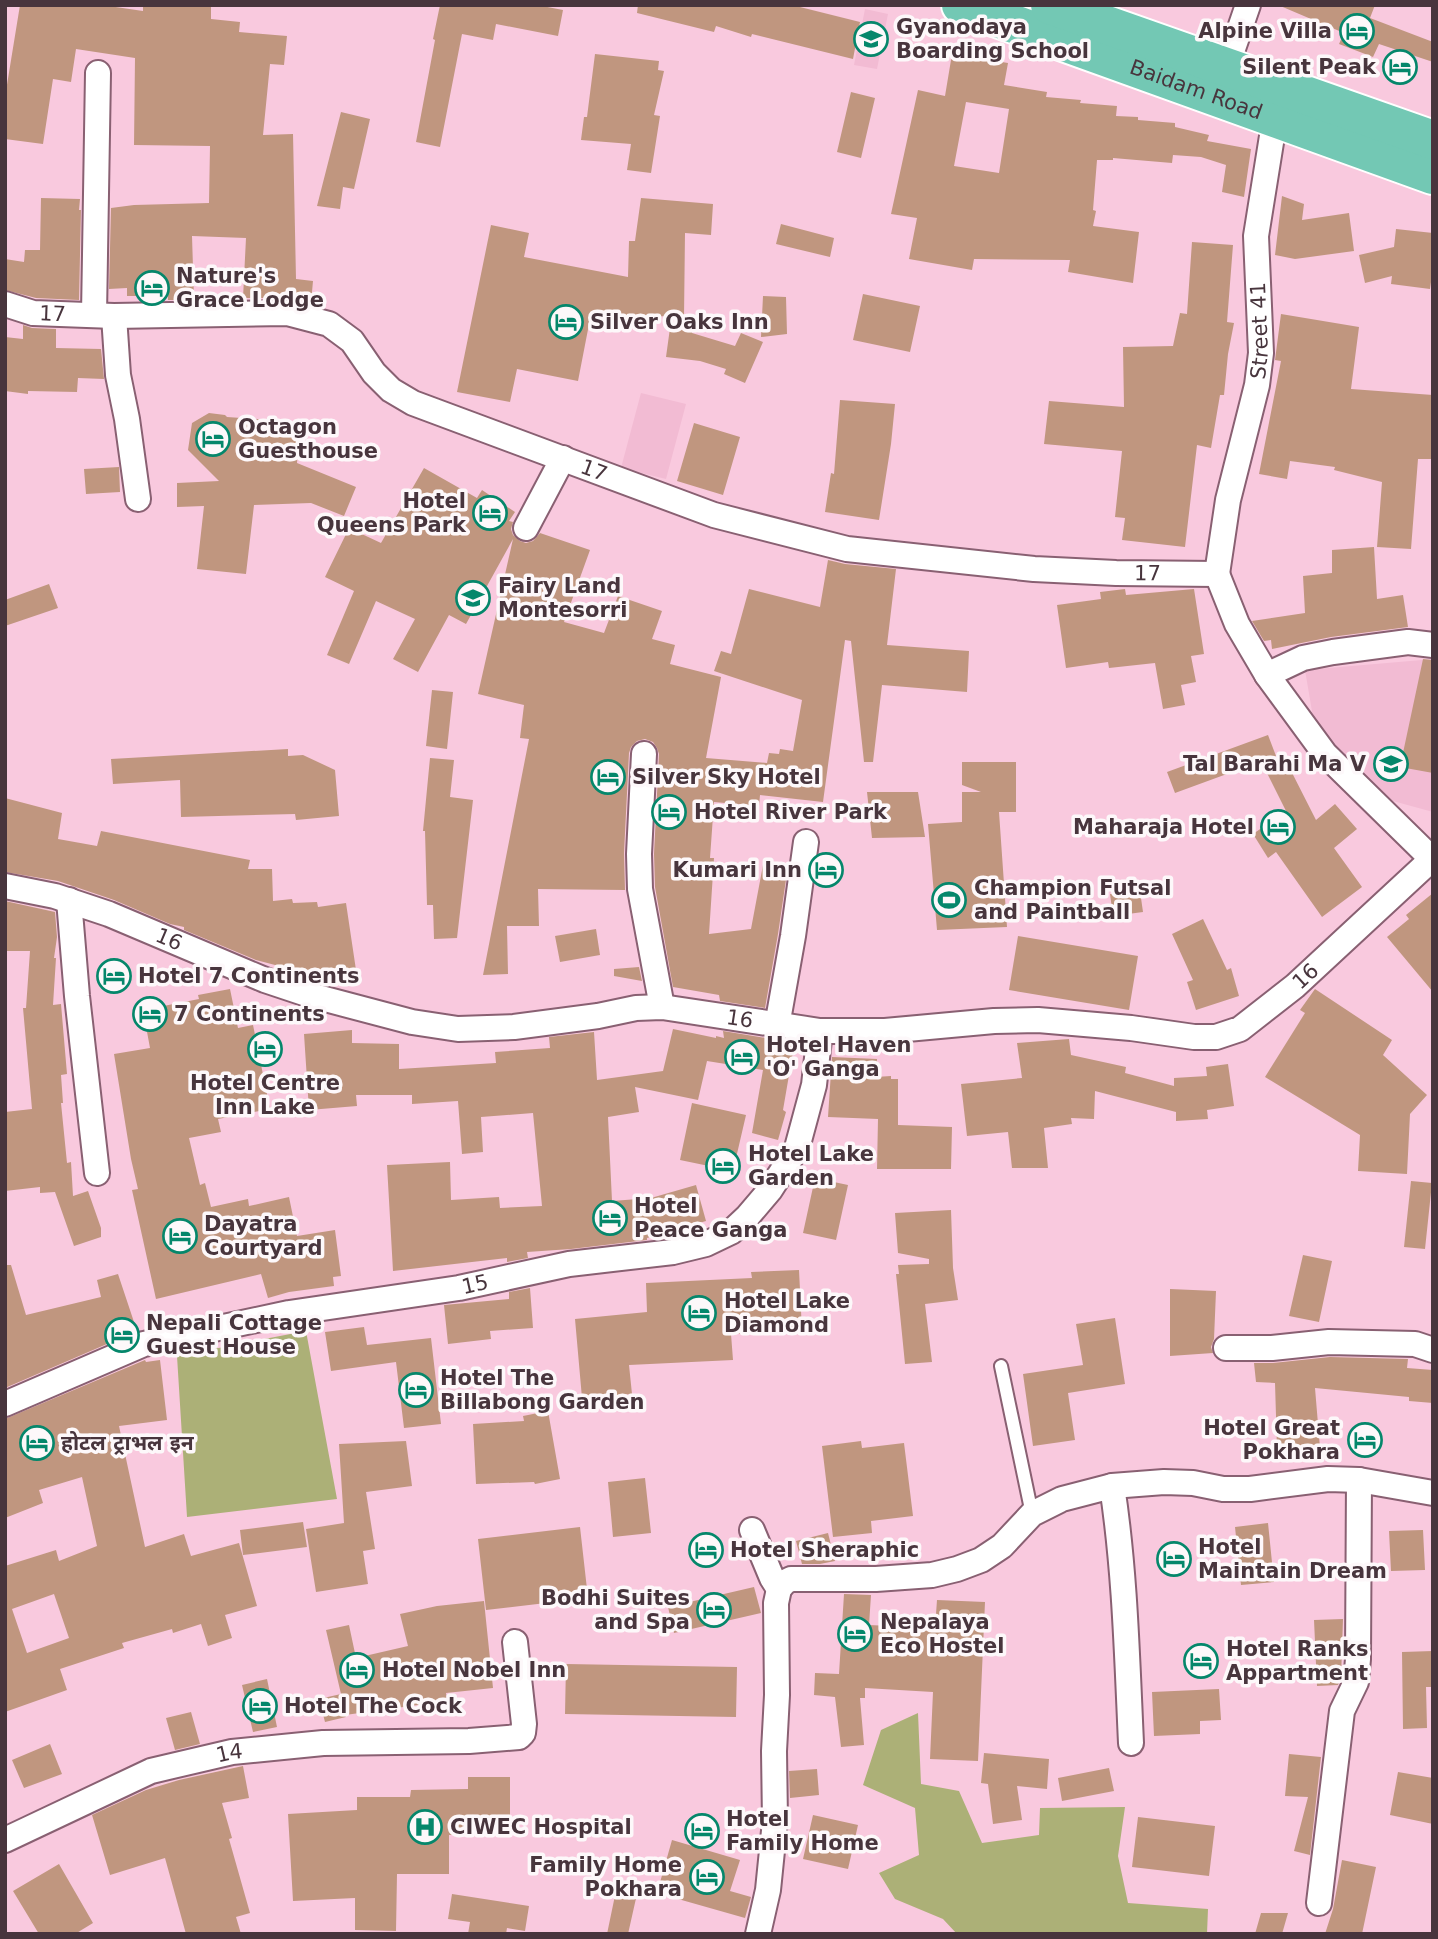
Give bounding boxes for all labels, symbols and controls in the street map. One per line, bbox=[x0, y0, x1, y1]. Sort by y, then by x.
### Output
hotel icon: Alpine Villa bbox=[1338, 12, 1376, 50]
place label: Gyanodaya Boarding School bbox=[896, 15, 1089, 63]
place label: Alpine Villa bbox=[1198, 19, 1332, 43]
school or university icon: Gyanodaya Boarding School bbox=[852, 20, 890, 58]
hotel icon: Silent Peak bbox=[1381, 48, 1419, 86]
street label: Baidam Road bbox=[1127, 55, 1266, 125]
place label: Silent Peak bbox=[1242, 55, 1377, 79]
place label: Nature's Grace Lodge bbox=[176, 264, 324, 312]
hotel icon: Nature's Grace Lodge bbox=[133, 269, 171, 307]
street label: Street 41 bbox=[1246, 282, 1273, 381]
street label: 17 bbox=[39, 301, 66, 326]
hotel icon: Silver Oaks Inn bbox=[547, 303, 585, 341]
place label: Silver Oaks Inn bbox=[590, 310, 769, 334]
place label: Octagon Guesthouse bbox=[238, 415, 378, 463]
hotel icon: Octagon Guesthouse bbox=[194, 420, 232, 458]
street label: 17 bbox=[577, 454, 611, 486]
place label: Hotel Queens Park bbox=[317, 489, 467, 537]
hotel icon: Hotel Queens Park bbox=[471, 494, 509, 532]
street label: 17 bbox=[1134, 561, 1161, 585]
place label: Fairy Land Montesorri bbox=[498, 574, 627, 622]
school or university icon: Fairy Land Montesorri bbox=[454, 579, 492, 617]
school or university icon: Tal Barahi Ma V bbox=[1372, 745, 1410, 783]
place label: Tal Barahi Ma V bbox=[1183, 752, 1367, 776]
hotel icon: Silver Sky Hotel bbox=[589, 758, 627, 796]
place label: Silver Sky Hotel bbox=[632, 765, 821, 789]
hotel icon: Hotel River Park bbox=[650, 793, 688, 831]
place label: Hotel River Park bbox=[694, 800, 888, 824]
hotel icon: Maharaja Hotel bbox=[1259, 808, 1297, 846]
place label: Maharaja Hotel bbox=[1073, 815, 1254, 839]
hotel icon: Kumari Inn bbox=[807, 851, 845, 889]
place label: Kumari Inn bbox=[673, 858, 802, 882]
place label: Champion Futsal and Paintball bbox=[974, 876, 1172, 924]
sports icon: Champion Futsal and Paintball bbox=[930, 881, 968, 919]
street label: 16 bbox=[152, 923, 186, 956]
hotel icon: Hotel 7 Continents bbox=[95, 957, 133, 995]
street label: 16 bbox=[1287, 958, 1323, 994]
place label: Hotel 7 Continents bbox=[138, 964, 359, 988]
hotel icon: 7 Continents bbox=[131, 995, 169, 1033]
place label: 7 Continents bbox=[174, 1002, 325, 1026]
street label: 16 bbox=[725, 1005, 755, 1033]
hotel icon: Hotel Centre Inn Lake bbox=[246, 1030, 284, 1068]
place label: Hotel Haven 'O' Ganga bbox=[766, 1033, 911, 1081]
hotel icon: Hotel Haven 'O' Ganga bbox=[723, 1038, 761, 1076]
place label: Hotel Centre Inn Lake bbox=[190, 1071, 340, 1119]
place label: Hotel Lake Garden bbox=[748, 1142, 874, 1190]
hotel icon: Hotel Lake Garden bbox=[704, 1147, 742, 1185]
place label: Hotel Peace Ganga bbox=[634, 1194, 787, 1242]
hotel icon: Hotel Peace Ganga bbox=[591, 1199, 629, 1237]
place label: Dayatra Courtyard bbox=[204, 1212, 322, 1260]
hotel icon: Dayatra Courtyard bbox=[161, 1217, 199, 1255]
street label: 15 bbox=[459, 1270, 491, 1299]
place label: Hotel Lake Diamond bbox=[724, 1289, 850, 1337]
hotel icon: Hotel Lake Diamond bbox=[680, 1294, 718, 1332]
place label: Nepali Cottage Guest House bbox=[146, 1311, 322, 1359]
hotel icon: Nepali Cottage Guest House bbox=[103, 1316, 141, 1354]
place label: Hotel The Billabong Garden bbox=[440, 1366, 645, 1414]
hotel icon: Hotel The Billabong Garden bbox=[397, 1371, 435, 1409]
place label: Hotel Great Pokhara bbox=[1203, 1416, 1340, 1464]
hotel icon: Hotel Great Pokhara bbox=[1346, 1421, 1384, 1459]
hotel icon: होटल ट्राभल इन bbox=[18, 1424, 56, 1462]
place label: होटल ट्राभल इन bbox=[61, 1431, 195, 1455]
hotel icon: Hotel Sheraphic bbox=[687, 1531, 725, 1569]
place label: Hotel Maintain Dream bbox=[1198, 1535, 1387, 1583]
place label: Hotel Sheraphic bbox=[730, 1538, 919, 1562]
hotel icon: Hotel Maintain Dream bbox=[1155, 1540, 1193, 1578]
place label: Bodhi Suites and Spa bbox=[541, 1586, 690, 1634]
hotel icon: Bodhi Suites and Spa bbox=[695, 1591, 733, 1629]
place label: Nepalaya Eco Hostel bbox=[880, 1610, 1005, 1658]
hotel icon: Nepalaya Eco Hostel bbox=[836, 1615, 874, 1653]
place label: Hotel Ranks Appartment bbox=[1226, 1637, 1369, 1685]
hotel icon: Hotel Ranks Appartment bbox=[1182, 1642, 1220, 1680]
hotel icon: Hotel Nobel Inn bbox=[338, 1651, 376, 1689]
place label: Hotel Nobel Inn bbox=[382, 1658, 566, 1682]
hotel icon: Hotel The Cock bbox=[241, 1687, 279, 1725]
place label: Hotel The Cock bbox=[284, 1694, 463, 1718]
street label: 14 bbox=[214, 1739, 244, 1767]
place label: Hotel Family Home bbox=[726, 1807, 879, 1855]
hospital icon: CIWEC Hospital bbox=[406, 1808, 444, 1846]
hotel icon: Hotel Family Home bbox=[683, 1812, 721, 1850]
place label: CIWEC Hospital bbox=[450, 1815, 632, 1839]
place label: Family Home Pokhara bbox=[529, 1853, 682, 1901]
hotel icon: Family Home Pokhara bbox=[688, 1858, 726, 1896]

